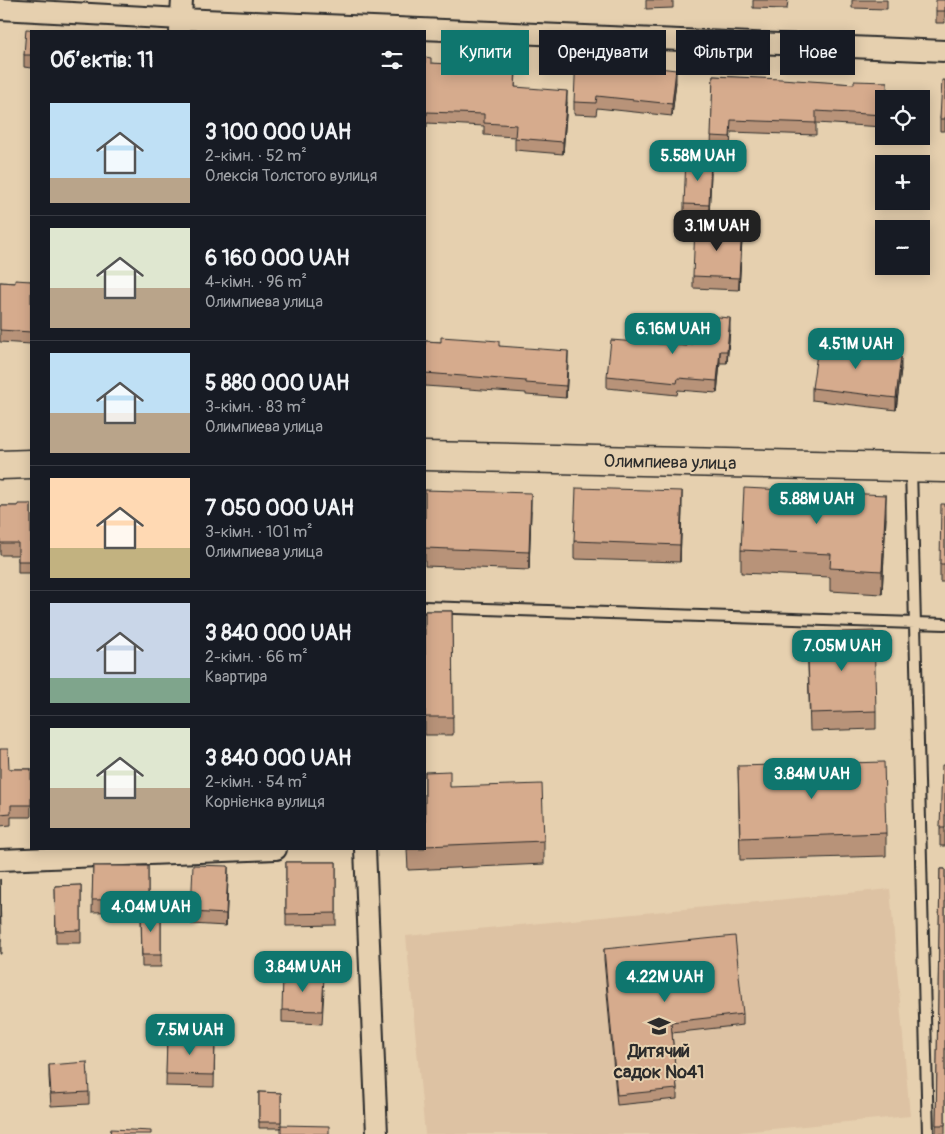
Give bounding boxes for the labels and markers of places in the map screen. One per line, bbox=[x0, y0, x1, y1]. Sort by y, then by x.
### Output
pin: 5.58M UAH bbox=[641, 140, 755, 182]
pin: 3.1M UAH bbox=[665, 210, 769, 252]
pin: 6.16M UAH bbox=[616, 312, 730, 355]
pin: 4.51M UAH bbox=[799, 328, 913, 370]
pin: 5.88M UAH bbox=[760, 482, 874, 525]
pin: 7.05M UAH bbox=[785, 630, 899, 672]
pin: 3.84M UAH bbox=[755, 758, 869, 800]
pin: 4.04M UAH bbox=[94, 890, 208, 933]
pin: 3.84M UAH bbox=[246, 950, 360, 993]
pin: 4.22M UAH bbox=[608, 960, 722, 1003]
school or university icon: Дитячий садок №41 bbox=[646, 1013, 672, 1039]
pin: 7.5M UAH bbox=[138, 1014, 242, 1056]
place label: Дитячий садок №41 bbox=[613, 1040, 704, 1084]

